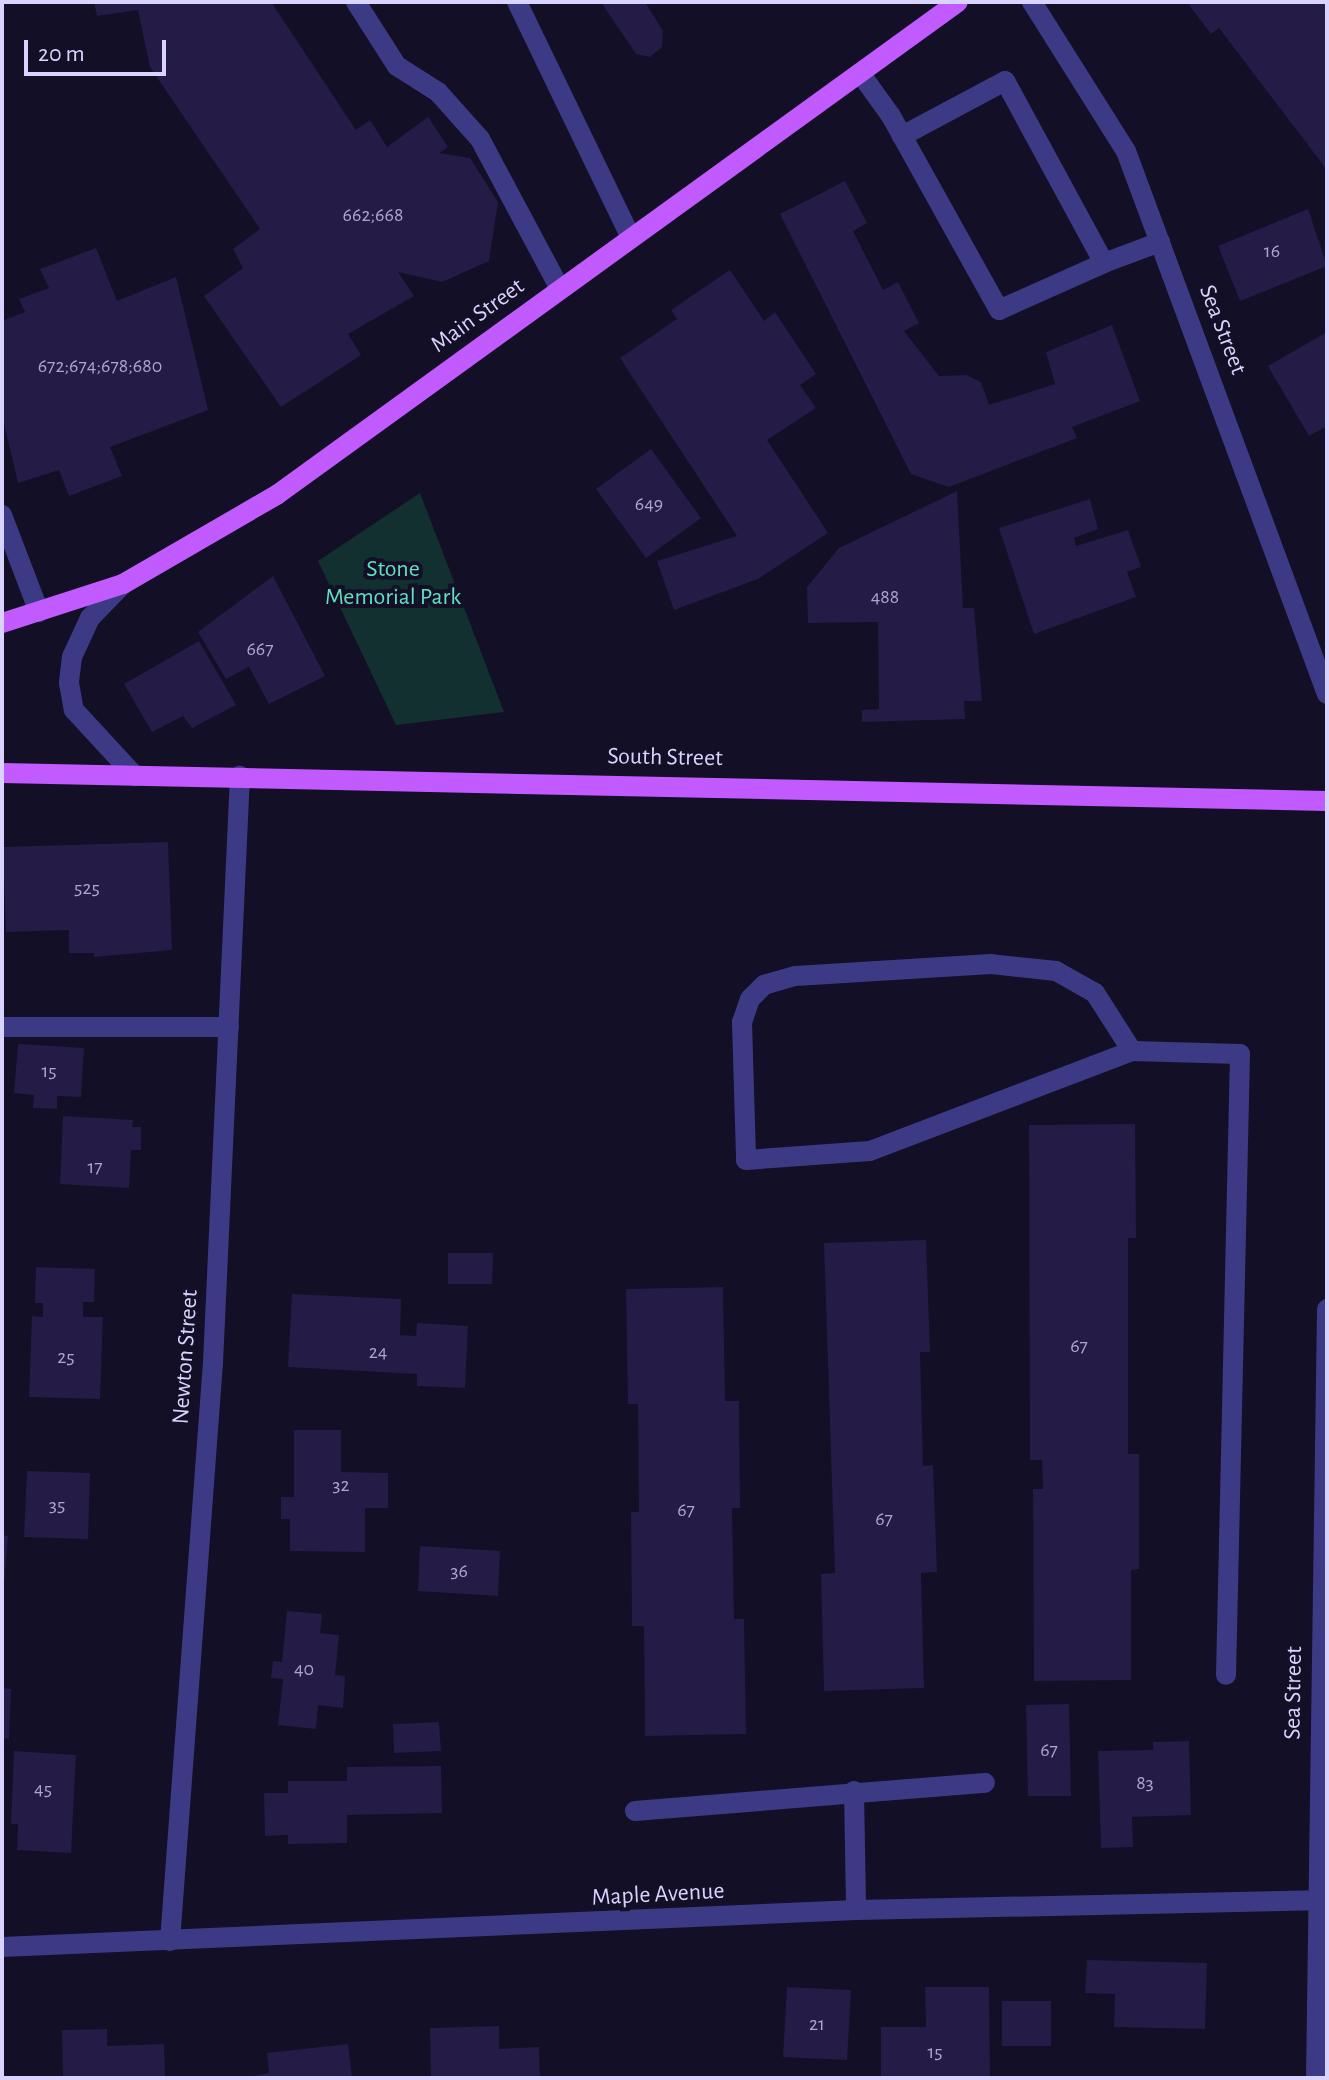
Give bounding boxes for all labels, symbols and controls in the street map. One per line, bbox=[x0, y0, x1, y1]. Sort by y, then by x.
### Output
scale bar bbox=[28, 24, 170, 74]
text: 20 m bbox=[38, 42, 85, 66]
house number: 662;668 bbox=[343, 203, 403, 227]
house number: 16 bbox=[1264, 239, 1280, 263]
street label: Main Street bbox=[426, 272, 530, 360]
street label: Sea Street bbox=[1192, 281, 1252, 379]
house number: 672;674;678;680 bbox=[38, 354, 162, 378]
house number: 649 bbox=[635, 492, 663, 516]
park label: Stone Memorial Park bbox=[325, 556, 461, 612]
house number: 488 bbox=[871, 585, 899, 609]
house number: 667 bbox=[246, 637, 274, 661]
street label: South Street bbox=[607, 743, 723, 773]
house number: 525 bbox=[74, 876, 100, 900]
house number: 15 bbox=[41, 1059, 57, 1083]
house number: 17 bbox=[87, 1155, 103, 1179]
street label: Newton Street bbox=[167, 1289, 205, 1425]
house number: 67 bbox=[1070, 1334, 1088, 1358]
house number: 24 bbox=[369, 1340, 387, 1364]
house number: 25 bbox=[57, 1345, 75, 1369]
house number: 32 bbox=[332, 1473, 350, 1497]
house number: 35 bbox=[49, 1493, 65, 1517]
house number: 67 bbox=[677, 1498, 695, 1522]
house number: 67 bbox=[875, 1507, 893, 1531]
house number: 36 bbox=[450, 1559, 468, 1583]
street label: Sea Street bbox=[1279, 1646, 1309, 1740]
house number: 40 bbox=[294, 1657, 314, 1681]
house number: 67 bbox=[1040, 1738, 1058, 1762]
house number: 83 bbox=[1136, 1771, 1154, 1795]
house number: 45 bbox=[34, 1777, 52, 1801]
street label: Maple Avenue bbox=[591, 1877, 725, 1913]
house number: 21 bbox=[809, 2012, 825, 2036]
house number: 15 bbox=[927, 2040, 943, 2064]

